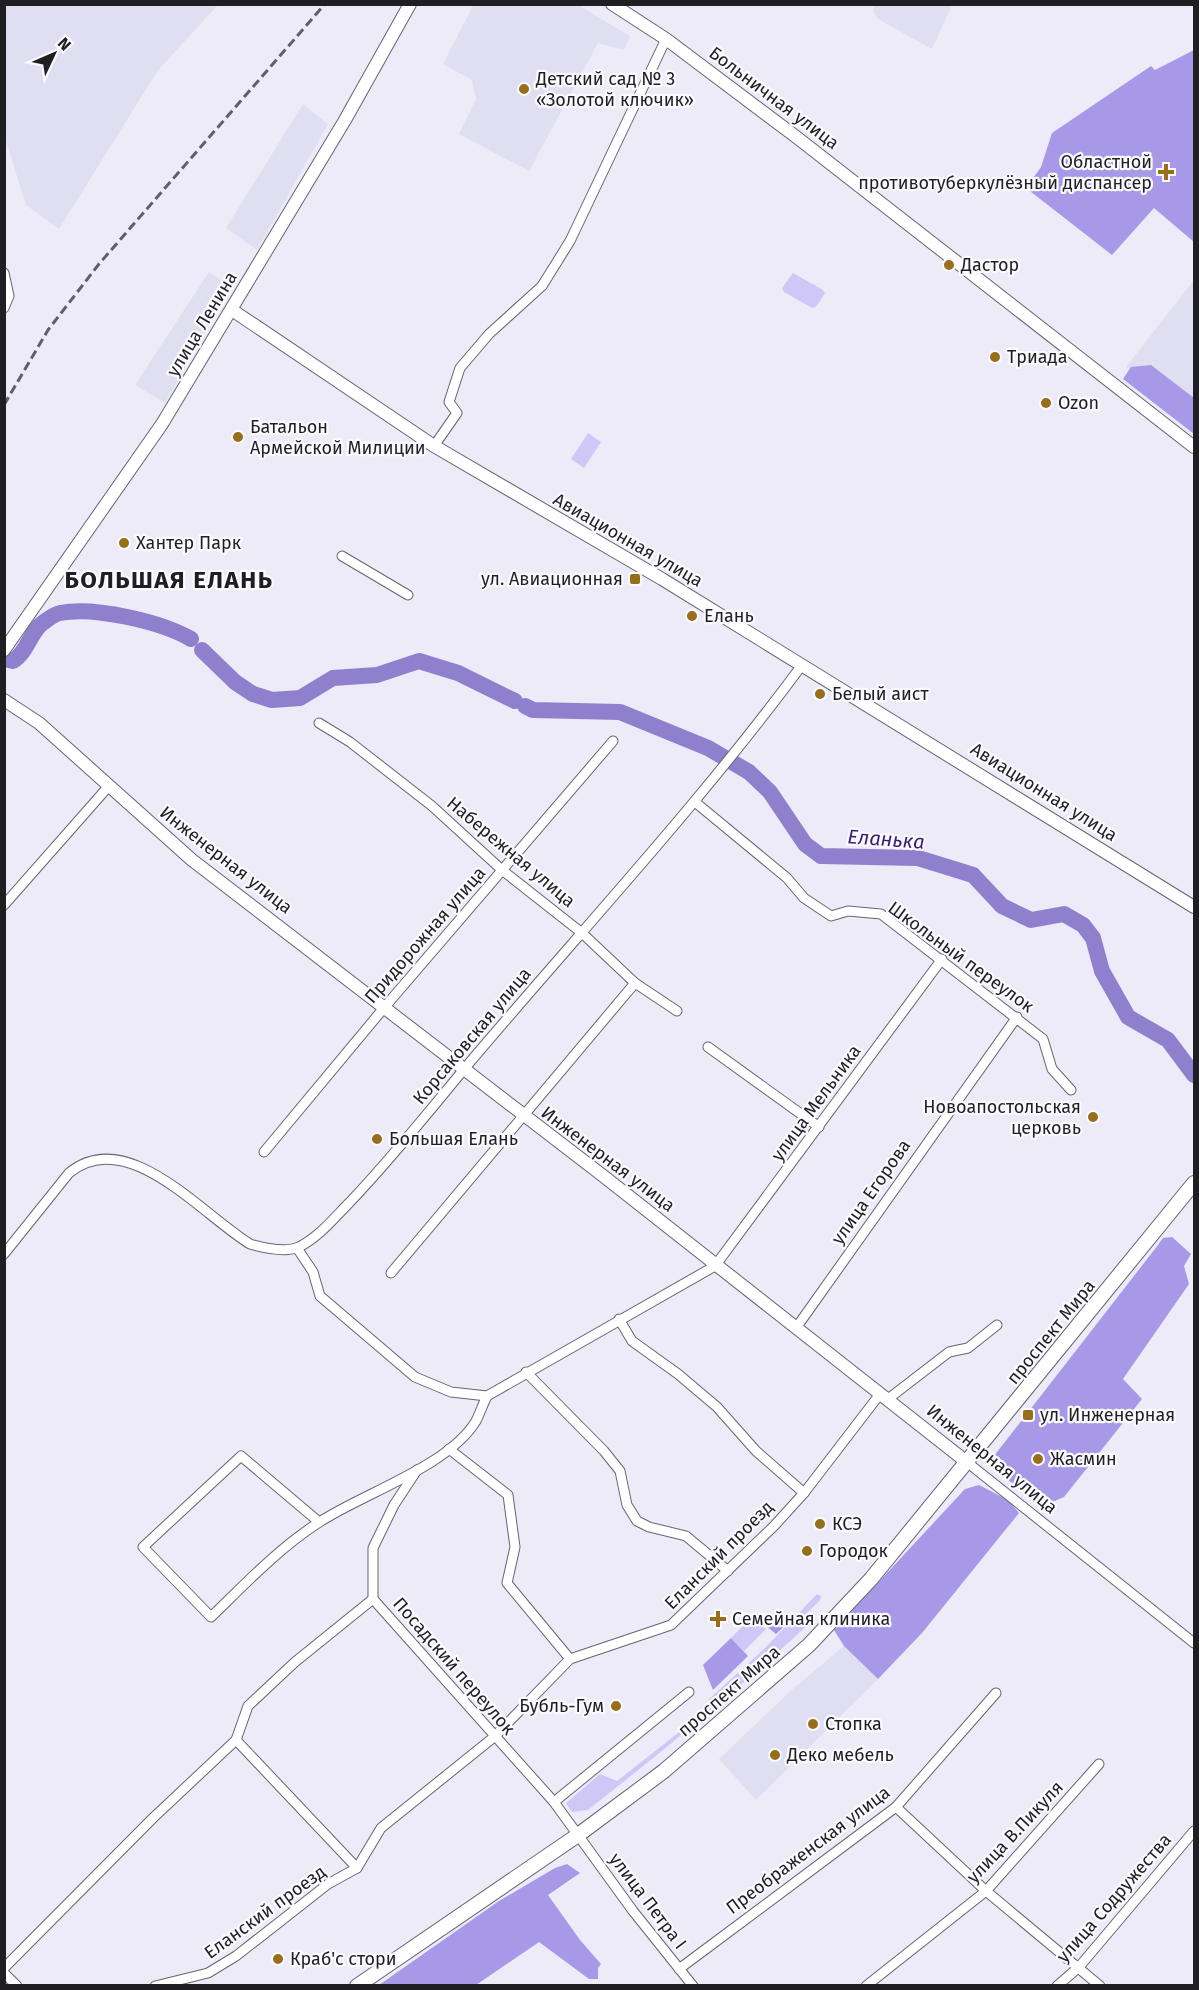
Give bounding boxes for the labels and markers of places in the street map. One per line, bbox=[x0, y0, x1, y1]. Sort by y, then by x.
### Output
place label: Детский сад № 3 «Золотой ключик» bbox=[535, 68, 694, 111]
marker: Детский сад № 3 «Золотой ключик» bbox=[517, 82, 531, 96]
place label: Областной противотуберкулёзный диспансер bbox=[858, 151, 1152, 194]
marker: Областной противотуберкулёзный диспансер bbox=[1157, 163, 1175, 181]
place label: Дастор bbox=[960, 254, 1019, 276]
marker: Дастор bbox=[942, 258, 956, 272]
place label: Триада bbox=[1007, 346, 1067, 368]
marker: Триада bbox=[988, 350, 1002, 364]
place label: Ozon bbox=[1058, 392, 1099, 414]
marker: Ozon bbox=[1039, 396, 1053, 410]
place label: Батальон Армейской Милиции bbox=[250, 416, 426, 459]
marker: Батальон Армейской Милиции bbox=[231, 430, 245, 444]
place label: Хантер Парк bbox=[136, 532, 242, 554]
marker: Хантер Парк bbox=[117, 536, 131, 550]
place label: ул. Авиационная bbox=[481, 568, 623, 590]
marker: ул. Авиационная bbox=[628, 572, 642, 586]
place label: Елань bbox=[704, 605, 754, 627]
marker: Елань bbox=[685, 609, 699, 623]
place label: Белый аист bbox=[832, 683, 929, 705]
marker: Белый аист bbox=[813, 687, 827, 701]
place label: Новоапостольская церковь bbox=[923, 1096, 1081, 1139]
marker: Новоапостольская церковь bbox=[1086, 1110, 1100, 1124]
place label: Большая Елань bbox=[389, 1128, 518, 1150]
marker: Большая Елань bbox=[370, 1132, 384, 1146]
place label: ул. Инженерная bbox=[1040, 1404, 1175, 1426]
marker: ул. Инженерная bbox=[1021, 1408, 1035, 1422]
place label: Жасмин bbox=[1050, 1448, 1117, 1470]
marker: Жасмин bbox=[1031, 1452, 1045, 1466]
place label: КСЭ bbox=[832, 1513, 862, 1535]
marker: КСЭ bbox=[813, 1517, 827, 1531]
place label: Городок bbox=[819, 1540, 888, 1562]
marker: Городок bbox=[800, 1544, 814, 1558]
place label: Семейная клиника bbox=[732, 1608, 890, 1630]
marker: Семейная клиника bbox=[709, 1610, 727, 1628]
place label: Бубль-Гум bbox=[519, 1695, 604, 1717]
marker: Бубль-Гум bbox=[609, 1699, 623, 1713]
place label: Стопка bbox=[825, 1713, 882, 1735]
marker: Стопка bbox=[806, 1717, 820, 1731]
place label: Деко мебель bbox=[786, 1744, 894, 1766]
marker: Деко мебель bbox=[768, 1748, 782, 1762]
place label: Краб'с стори bbox=[290, 1948, 397, 1970]
marker: Краб'с стори bbox=[271, 1952, 285, 1966]

